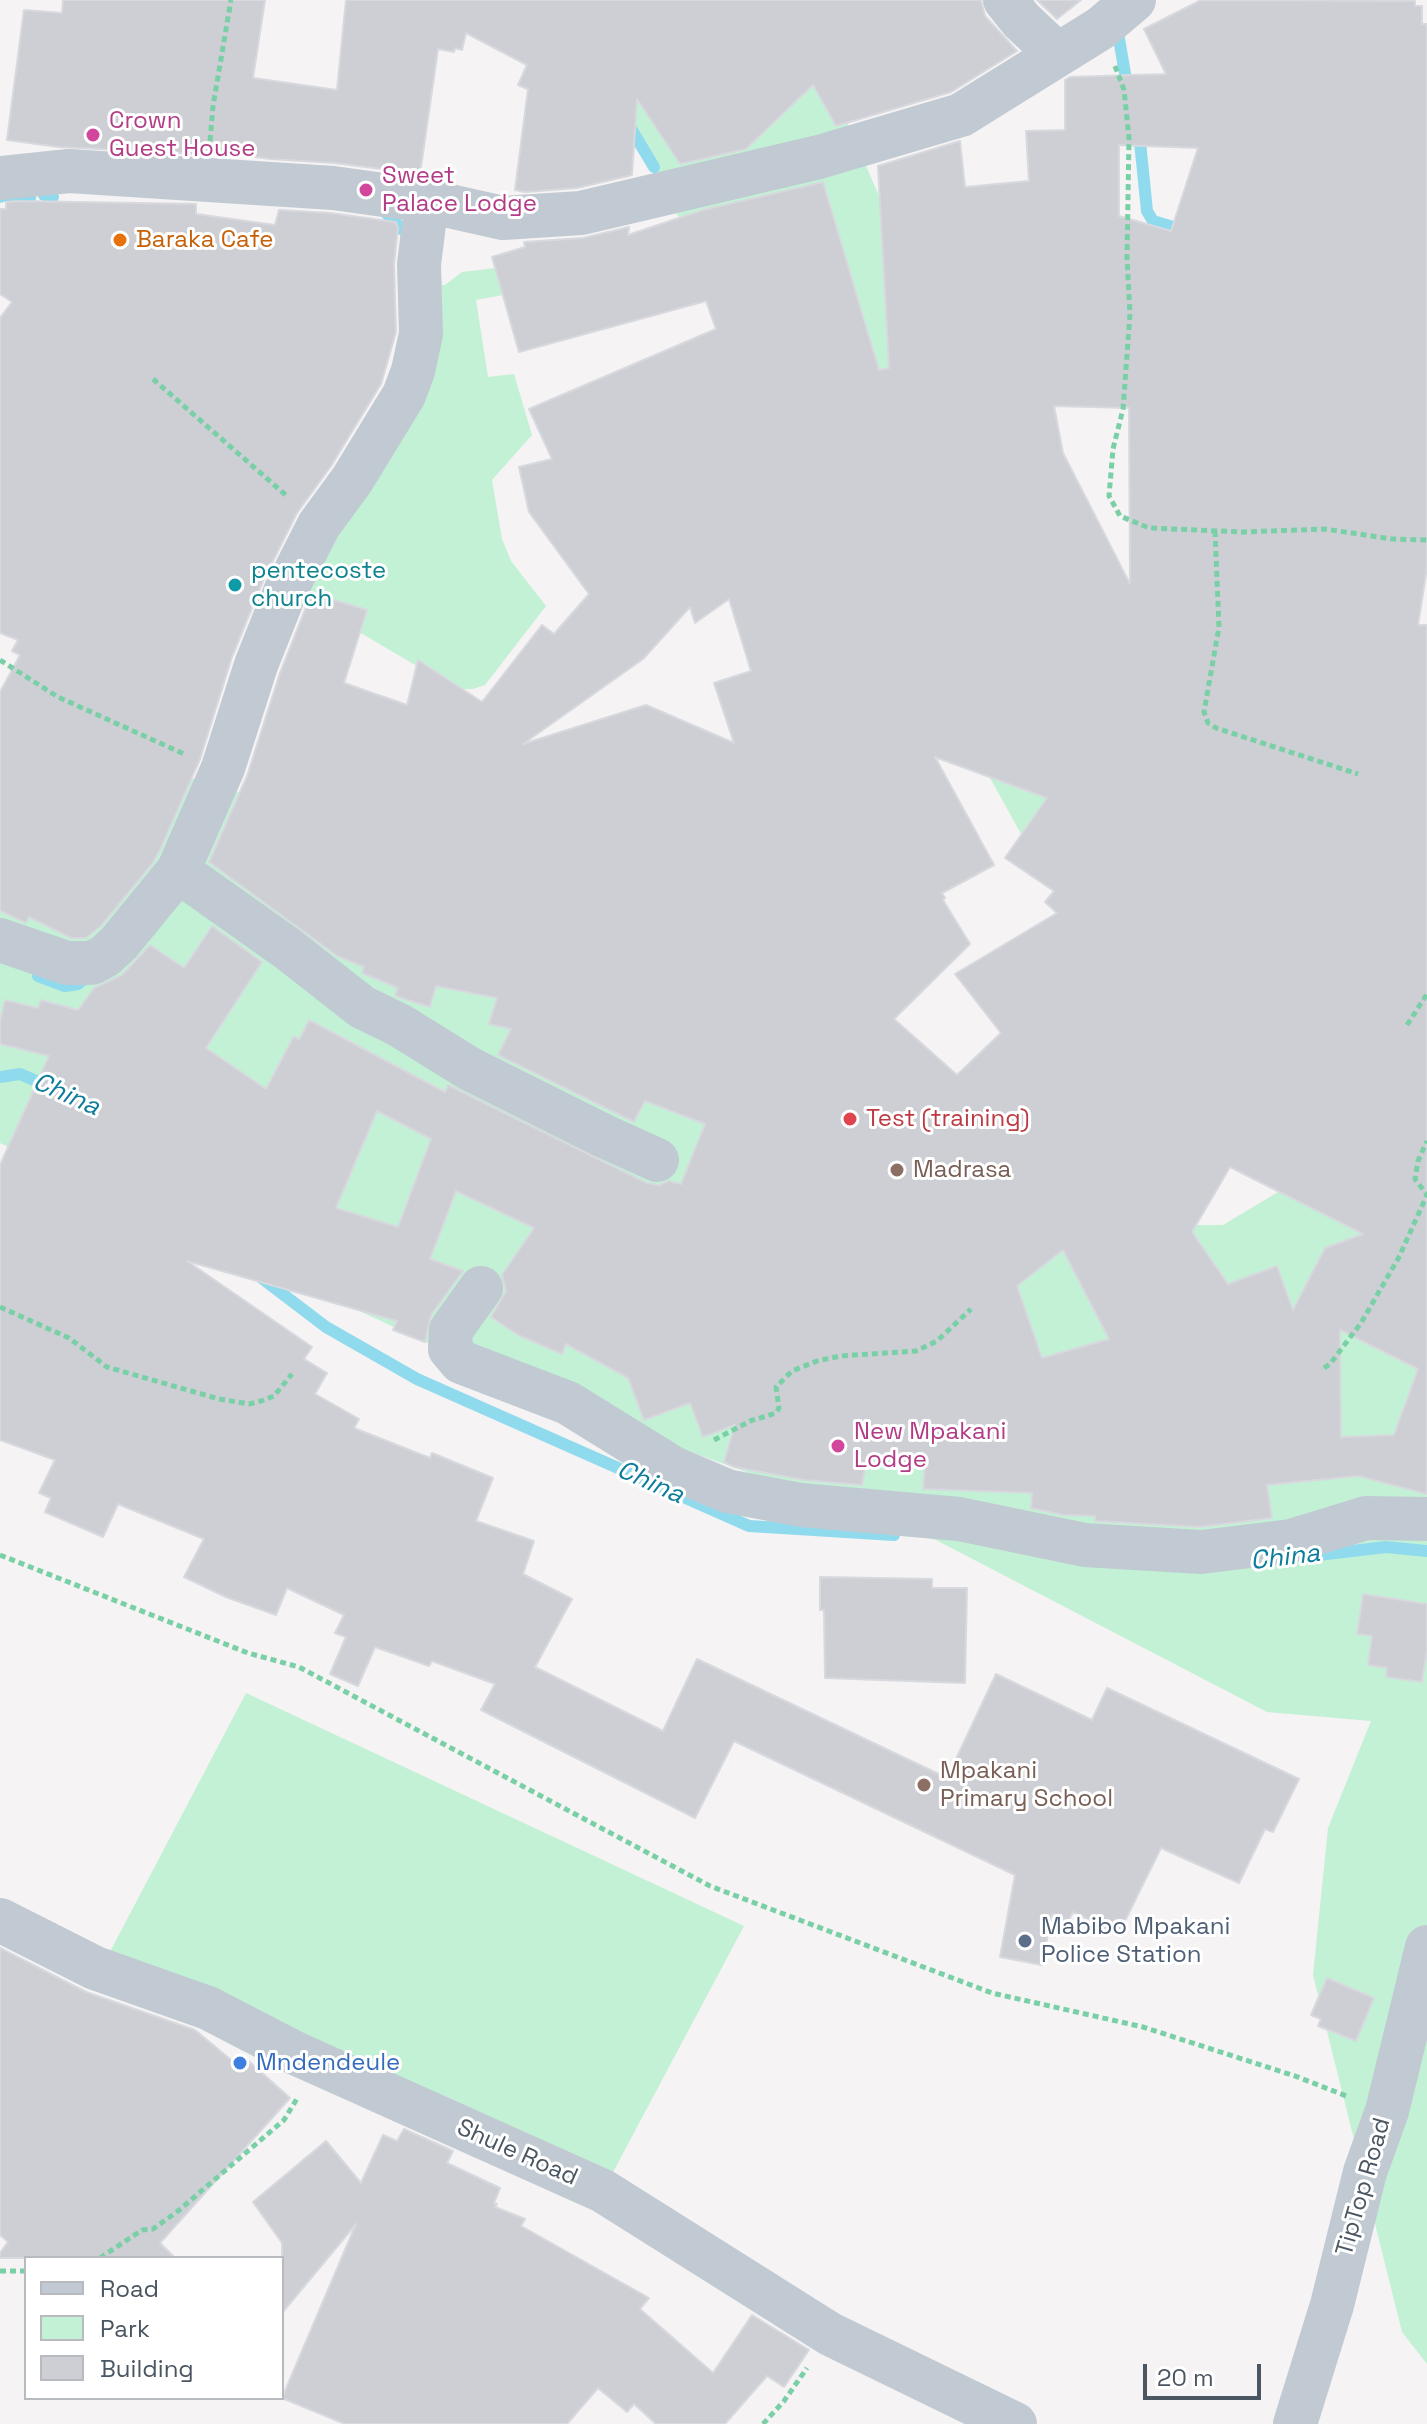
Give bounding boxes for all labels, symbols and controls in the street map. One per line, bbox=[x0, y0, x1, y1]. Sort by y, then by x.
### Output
place label: Crown Guest House bbox=[109, 107, 255, 163]
marker: Crown Guest House bbox=[84, 126, 102, 144]
place label: Sweet Palace Lodge bbox=[382, 162, 537, 218]
marker: Sweet Palace Lodge bbox=[357, 181, 375, 199]
place label: Baraka Cafe bbox=[136, 226, 273, 254]
marker: Baraka Cafe bbox=[111, 231, 129, 249]
place label: pentecoste church bbox=[251, 557, 386, 613]
marker: pentecoste church bbox=[226, 576, 244, 594]
water label: China bbox=[28, 1067, 104, 1123]
place label: Test (training) bbox=[866, 1105, 1030, 1133]
marker: Test (training) bbox=[841, 1110, 859, 1128]
place label: Madrasa bbox=[913, 1156, 1011, 1184]
marker: Madrasa bbox=[888, 1161, 906, 1179]
place label: New Mpakani Lodge bbox=[854, 1418, 1006, 1474]
marker: New Mpakani Lodge bbox=[829, 1437, 847, 1455]
water label: China bbox=[612, 1455, 688, 1511]
water label: China bbox=[1248, 1538, 1322, 1578]
place label: Mpakani Primary School bbox=[940, 1757, 1113, 1813]
marker: Mpakani Primary School bbox=[915, 1776, 933, 1794]
place label: Mabibo Mpakani Police Station bbox=[1041, 1913, 1230, 1969]
marker: Mabibo Mpakani Police Station bbox=[1016, 1932, 1034, 1950]
place label: Mndendeule bbox=[256, 2049, 400, 2077]
marker: Mndendeule bbox=[231, 2054, 249, 2072]
street label: Shule Road bbox=[452, 2114, 582, 2192]
street label: TipTop Road bbox=[1331, 2115, 1397, 2259]
legend bbox=[24, 2256, 284, 2400]
text: Road bbox=[100, 2273, 159, 2304]
text: Park bbox=[100, 2313, 150, 2344]
scale bar bbox=[1147, 2348, 1265, 2398]
text: Building bbox=[100, 2353, 194, 2384]
text: 20 m bbox=[1157, 2362, 1214, 2393]

